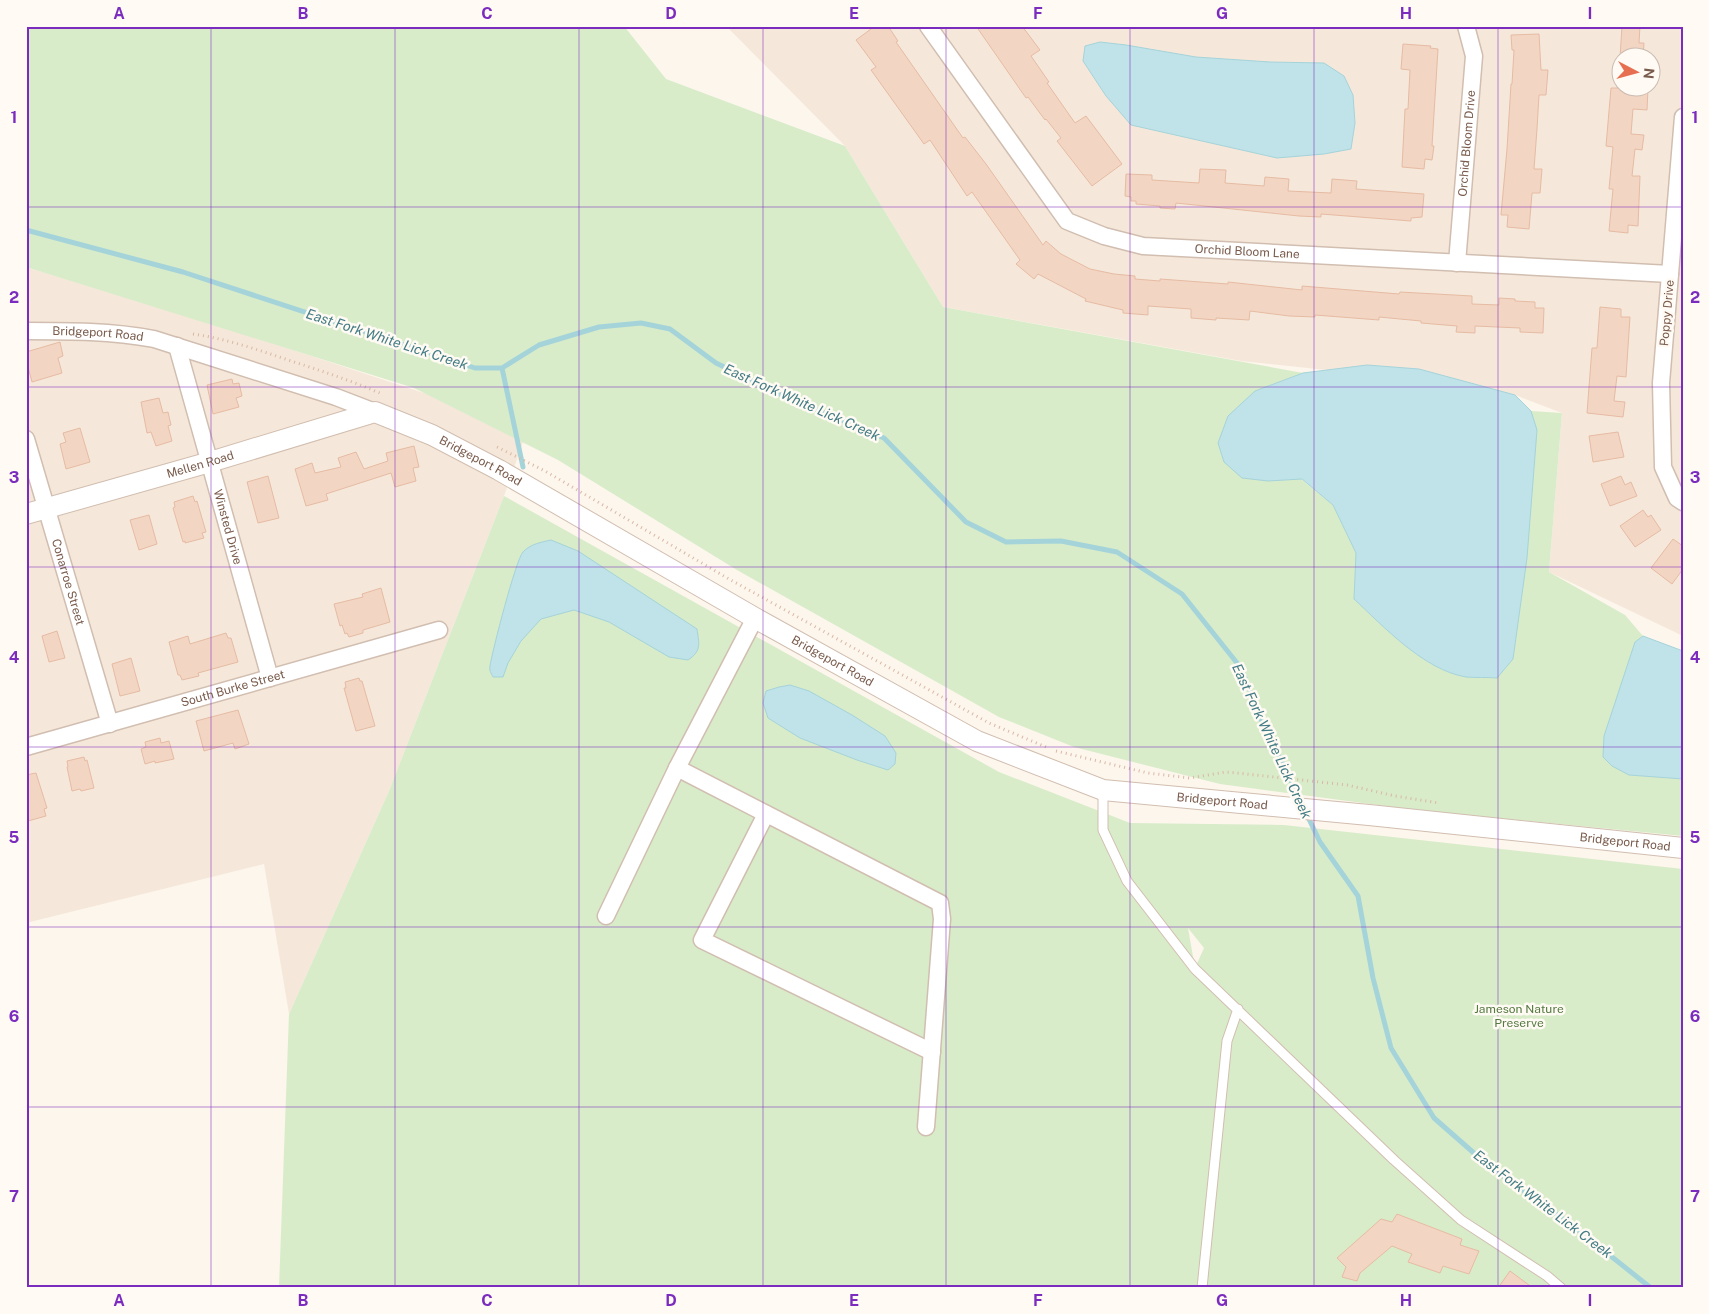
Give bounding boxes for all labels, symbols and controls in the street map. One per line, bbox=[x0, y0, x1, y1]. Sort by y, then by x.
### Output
text: A bbox=[113, 4, 125, 23]
text: B bbox=[298, 4, 309, 23]
text: C bbox=[481, 4, 493, 23]
text: D bbox=[665, 4, 677, 23]
text: E bbox=[849, 4, 859, 23]
text: F bbox=[1033, 4, 1043, 23]
text: G bbox=[1216, 4, 1228, 23]
text: H bbox=[1400, 4, 1412, 23]
text: I bbox=[1588, 4, 1592, 23]
north arrow bbox=[1612, 48, 1662, 98]
text: N bbox=[1640, 67, 1657, 80]
street label: Orchid Bloom Drive bbox=[1455, 89, 1478, 197]
text: 1 bbox=[11, 108, 17, 127]
text: 1 bbox=[1692, 108, 1698, 127]
street label: Orchid Bloom Lane bbox=[1194, 242, 1300, 261]
street label: Poppy Drive bbox=[1657, 279, 1677, 347]
text: 2 bbox=[9, 288, 19, 307]
text: 2 bbox=[1690, 288, 1700, 307]
water label: East Fork White Lick Creek bbox=[304, 305, 470, 373]
street label: Bridgeport Road bbox=[52, 324, 144, 344]
water label: East Fork White Lick Creek bbox=[722, 360, 883, 444]
street label: Bridgeport Road bbox=[437, 433, 524, 489]
street label: Mellen Road bbox=[165, 448, 235, 481]
text: 3 bbox=[9, 468, 19, 487]
text: 3 bbox=[1690, 468, 1700, 487]
street label: Winsted Drive bbox=[211, 488, 245, 566]
street label: Conarroe Street bbox=[49, 537, 88, 627]
street label: Bridgeport Road bbox=[789, 633, 876, 689]
text: 4 bbox=[9, 648, 20, 667]
text: 4 bbox=[1690, 648, 1701, 667]
water label: East Fork White Lick Creek bbox=[1229, 661, 1315, 821]
street label: South Burke Street bbox=[179, 667, 287, 710]
street label: Bridgeport Road bbox=[1176, 790, 1268, 812]
text: 5 bbox=[9, 828, 20, 847]
text: 5 bbox=[1690, 828, 1701, 847]
street label: Bridgeport Road bbox=[1579, 830, 1671, 854]
park label: Jameson Nature Preserve bbox=[1474, 1002, 1564, 1030]
text: 6 bbox=[9, 1007, 19, 1026]
text: 6 bbox=[1690, 1007, 1700, 1026]
water label: East Fork White Lick Creek bbox=[1471, 1147, 1616, 1262]
text: 7 bbox=[9, 1187, 19, 1206]
text: 7 bbox=[1690, 1187, 1700, 1206]
text: A bbox=[113, 1291, 125, 1310]
text: B bbox=[298, 1291, 309, 1310]
text: C bbox=[481, 1291, 493, 1310]
text: D bbox=[665, 1291, 677, 1310]
text: E bbox=[849, 1291, 859, 1310]
text: F bbox=[1033, 1291, 1043, 1310]
text: G bbox=[1216, 1291, 1228, 1310]
text: H bbox=[1400, 1291, 1412, 1310]
text: I bbox=[1588, 1291, 1592, 1310]

